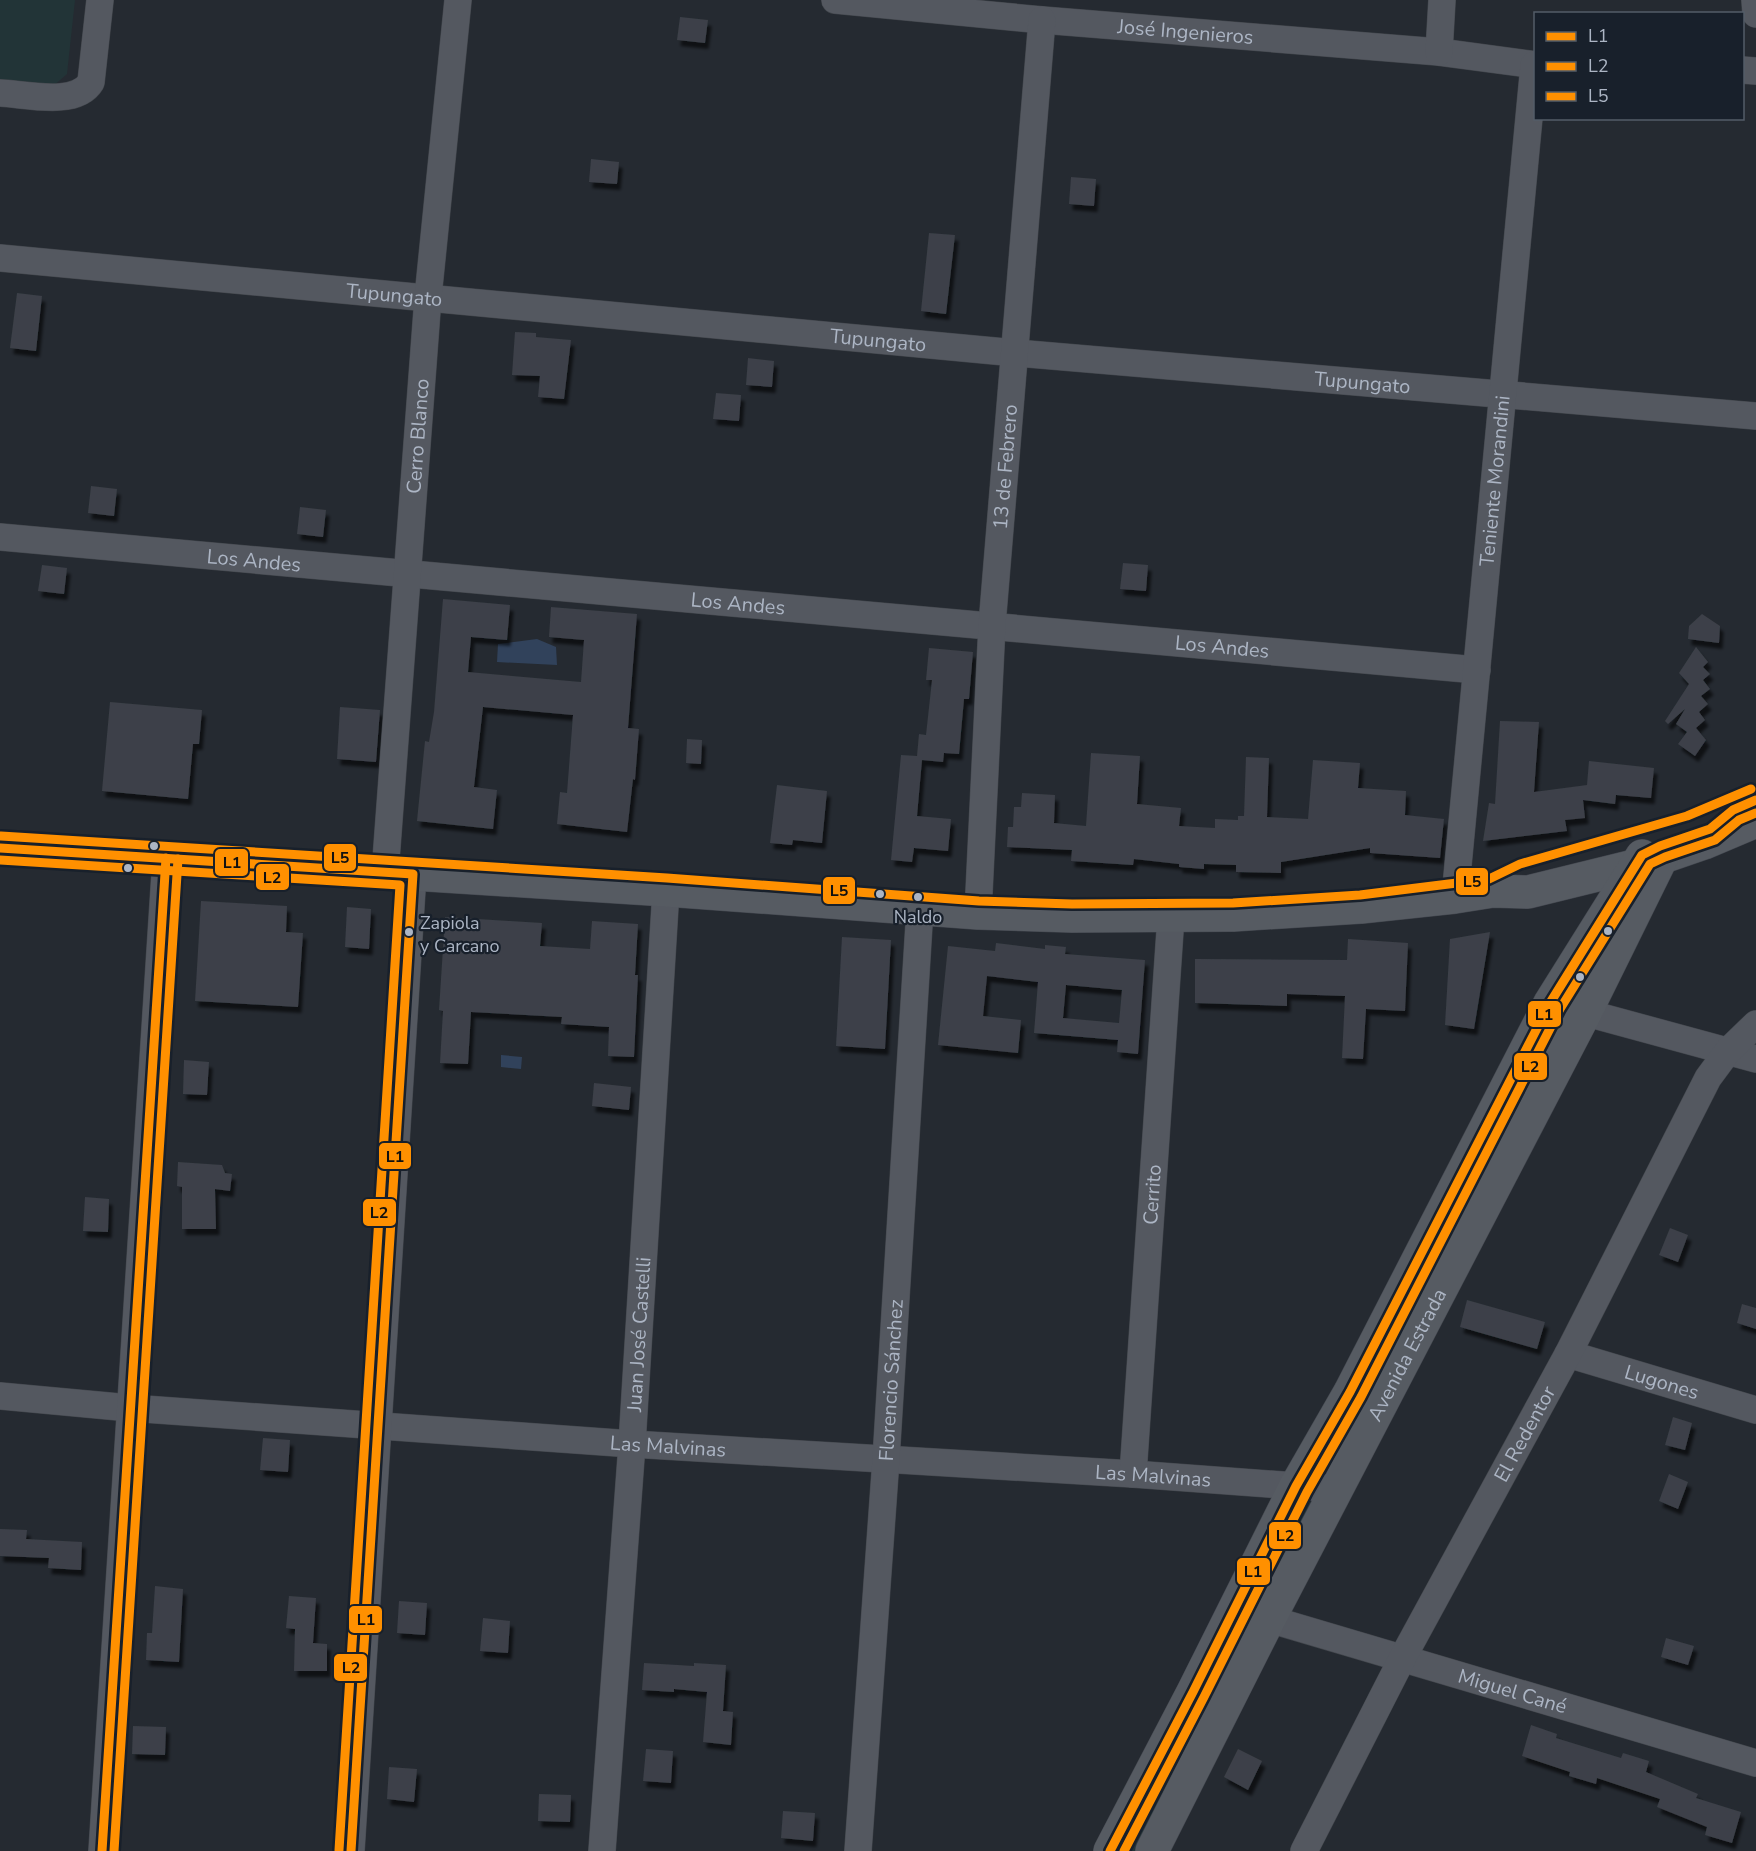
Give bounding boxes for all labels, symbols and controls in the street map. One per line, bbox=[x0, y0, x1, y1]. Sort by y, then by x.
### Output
legend bbox=[1534, 12, 1744, 120]
street label: José Ingenieros bbox=[1115, 13, 1255, 51]
text: L1 bbox=[1588, 24, 1609, 48]
text: L2 bbox=[1588, 54, 1609, 78]
text: L5 bbox=[1588, 84, 1609, 108]
street label: Tupungato bbox=[345, 277, 444, 313]
street label: Tupungato bbox=[829, 323, 927, 359]
street label: Tupungato bbox=[1313, 365, 1411, 401]
street label: Cerro Blanco bbox=[400, 378, 436, 495]
street label: Teniente Morandini bbox=[1473, 394, 1517, 568]
street label: 13 de Febrero bbox=[987, 403, 1024, 530]
street label: Los Andes bbox=[206, 543, 302, 579]
street label: Los Andes bbox=[690, 586, 786, 622]
street label: Los Andes bbox=[1174, 629, 1270, 665]
unlabelled marker bbox=[148, 840, 160, 852]
line badge: L5 bbox=[323, 843, 357, 872]
text: L5 bbox=[331, 847, 349, 869]
line badge: L1 bbox=[214, 848, 249, 877]
text: L1 bbox=[223, 852, 241, 874]
unlabelled marker bbox=[122, 862, 134, 874]
line badge: L2 bbox=[255, 863, 290, 891]
text: L2 bbox=[263, 867, 281, 889]
line badge: L5 bbox=[1455, 867, 1489, 896]
text: L5 bbox=[1463, 871, 1481, 893]
line badge: L5 bbox=[822, 876, 856, 905]
text: L5 bbox=[830, 880, 848, 902]
unlabelled marker bbox=[874, 888, 886, 900]
marker: Naldo bbox=[912, 891, 924, 903]
place label: Naldo bbox=[894, 905, 942, 929]
place label: Zapiola y Carcano bbox=[420, 911, 500, 958]
unlabelled marker bbox=[1602, 925, 1614, 937]
marker: Zapiola y Carcano bbox=[403, 926, 415, 938]
unlabelled marker bbox=[1574, 971, 1586, 983]
line badge: L1 bbox=[1527, 1000, 1562, 1028]
text: L1 bbox=[1535, 1004, 1553, 1026]
line badge: L2 bbox=[1513, 1052, 1548, 1081]
text: L2 bbox=[1521, 1056, 1539, 1078]
line badge: L1 bbox=[378, 1142, 412, 1170]
text: L1 bbox=[386, 1146, 404, 1168]
street label: Cerrito bbox=[1137, 1164, 1168, 1226]
line badge: L2 bbox=[362, 1198, 397, 1227]
text: L2 bbox=[370, 1202, 388, 1224]
street label: Juan José Castelli bbox=[621, 1256, 657, 1414]
street label: Avenida Estrada bbox=[1362, 1284, 1453, 1426]
street label: Florencio Sánchez bbox=[873, 1299, 910, 1462]
street label: Lugones bbox=[1621, 1359, 1702, 1406]
street label: El Redentor bbox=[1488, 1381, 1562, 1487]
street label: Las Malvinas bbox=[609, 1429, 727, 1464]
street label: Las Malvinas bbox=[1094, 1459, 1212, 1494]
line badge: L2 bbox=[1268, 1521, 1302, 1550]
text: L2 bbox=[1276, 1525, 1294, 1547]
line badge: L1 bbox=[1236, 1557, 1271, 1586]
text: L1 bbox=[1244, 1561, 1262, 1583]
line badge: L1 bbox=[348, 1605, 383, 1634]
text: L1 bbox=[357, 1609, 375, 1631]
line badge: L2 bbox=[333, 1653, 368, 1682]
text: L2 bbox=[342, 1657, 360, 1679]
street label: Miguel Cané bbox=[1455, 1663, 1570, 1720]

